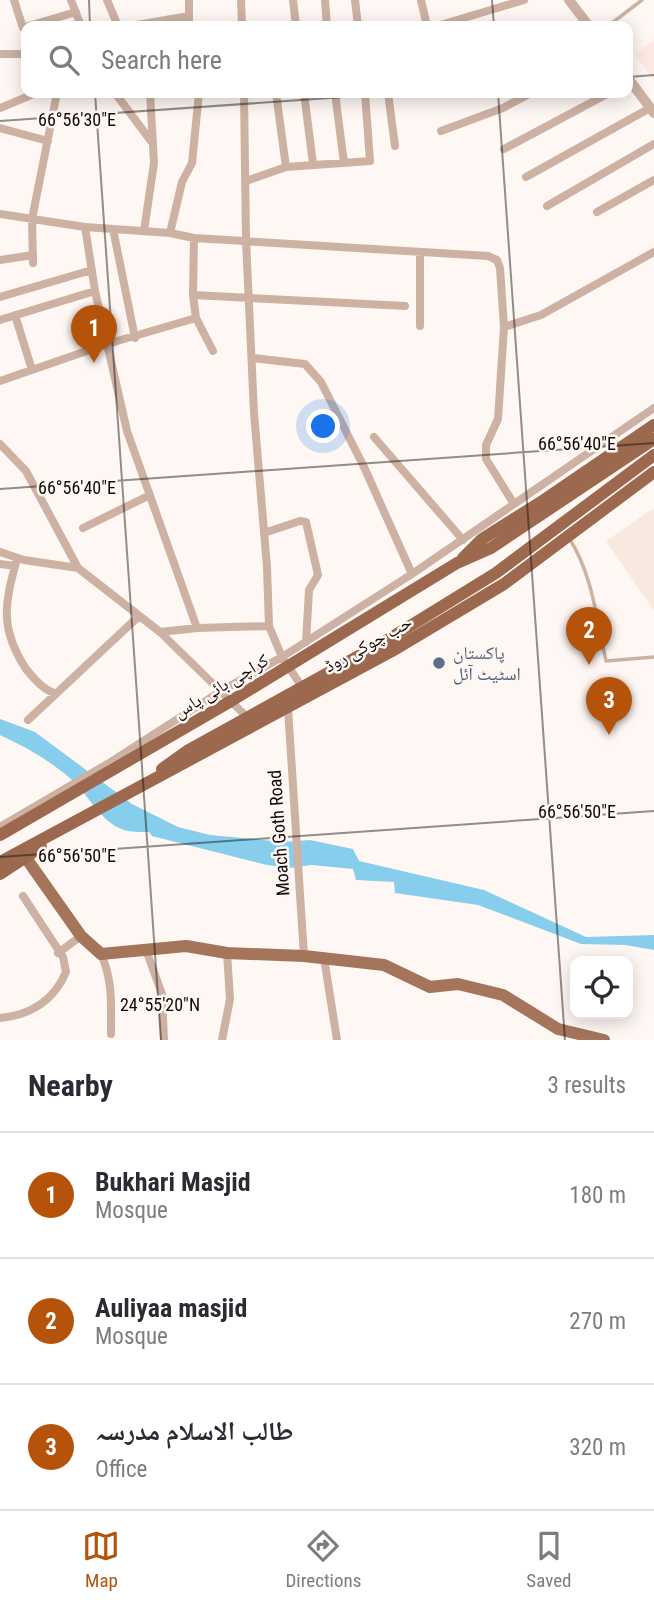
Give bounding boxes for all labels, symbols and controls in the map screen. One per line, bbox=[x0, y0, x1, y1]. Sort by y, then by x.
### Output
search box bbox=[21, 21, 633, 98]
icon: search bbox=[45, 41, 83, 79]
text: Search here bbox=[101, 45, 222, 75]
text: 66°56'30"E bbox=[38, 109, 116, 130]
pin: 1 bbox=[71, 305, 117, 363]
your location bbox=[306, 409, 340, 443]
text: 66°56'40"E bbox=[538, 433, 616, 454]
text: 66°56'40"E bbox=[38, 477, 116, 498]
pin: 2 bbox=[566, 607, 612, 665]
street label: حب چوکی روڈ bbox=[320, 611, 416, 677]
place label: پاکستان اسٹیٹ آئل bbox=[453, 642, 521, 685]
street label: کراچی بائی پاس bbox=[170, 649, 273, 723]
marker: پاکستان اسٹیٹ آئل bbox=[431, 655, 447, 671]
pin: 3 bbox=[586, 677, 632, 735]
street label: Moach Goth Road bbox=[264, 769, 293, 897]
text: 66°56'50"E bbox=[538, 801, 616, 822]
text: 66°56'50"E bbox=[38, 845, 116, 866]
map controls bbox=[570, 956, 633, 1019]
button: locate bbox=[570, 956, 633, 1019]
text: 24°55'20"N bbox=[120, 994, 200, 1015]
text: Nearby bbox=[28, 1068, 113, 1103]
text: 3 results bbox=[548, 1072, 626, 1099]
text: Bukhari Masjid bbox=[95, 1167, 251, 1197]
text: 1 bbox=[45, 1182, 57, 1209]
text: 180 m bbox=[569, 1182, 626, 1209]
text: Mosque bbox=[95, 1197, 168, 1224]
text: Auliyaa masjid bbox=[95, 1293, 247, 1323]
text: 2 bbox=[45, 1308, 57, 1335]
text: 270 m bbox=[569, 1308, 626, 1335]
text: Mosque bbox=[95, 1323, 168, 1350]
text: طالب الاسلام مدرسہ bbox=[95, 1416, 294, 1446]
text: 3 bbox=[45, 1434, 57, 1461]
text: 320 m bbox=[569, 1434, 626, 1461]
text: Office bbox=[95, 1456, 147, 1483]
tab: Map bbox=[82, 1527, 120, 1592]
tab: Directions bbox=[285, 1527, 361, 1592]
tab: Saved bbox=[526, 1527, 572, 1592]

